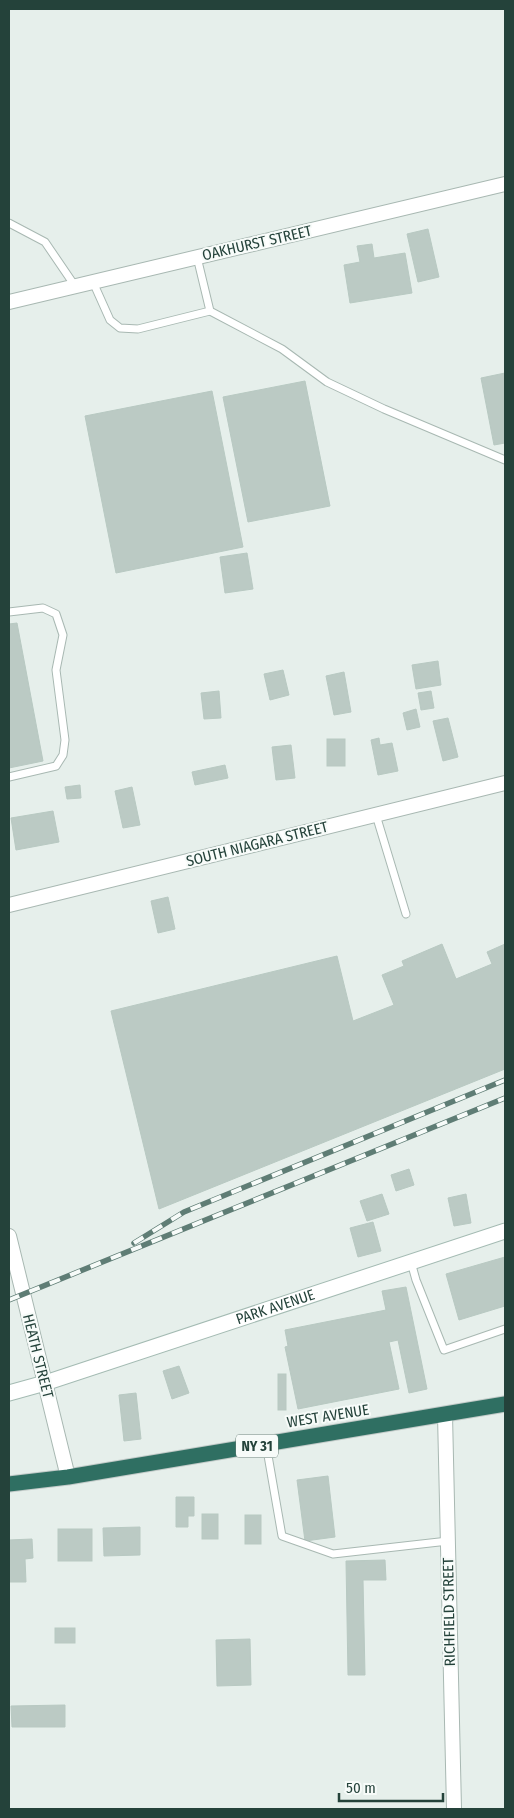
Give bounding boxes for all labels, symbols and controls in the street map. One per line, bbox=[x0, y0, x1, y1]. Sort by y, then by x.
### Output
street label: OAKHURST STREET bbox=[200, 222, 314, 264]
street label: SOUTH NIAGARA STREET bbox=[184, 818, 330, 870]
street label: PARK AVENUE bbox=[234, 1285, 317, 1328]
street label: HEATH STREET bbox=[19, 1312, 57, 1400]
street label: WEST AVENUE bbox=[286, 1401, 370, 1431]
road number: NY 31 bbox=[236, 1434, 278, 1458]
street label: RICHFIELD STREET bbox=[439, 1558, 459, 1666]
scale bar bbox=[339, 1770, 443, 1802]
text: 50 m bbox=[346, 1779, 376, 1797]

